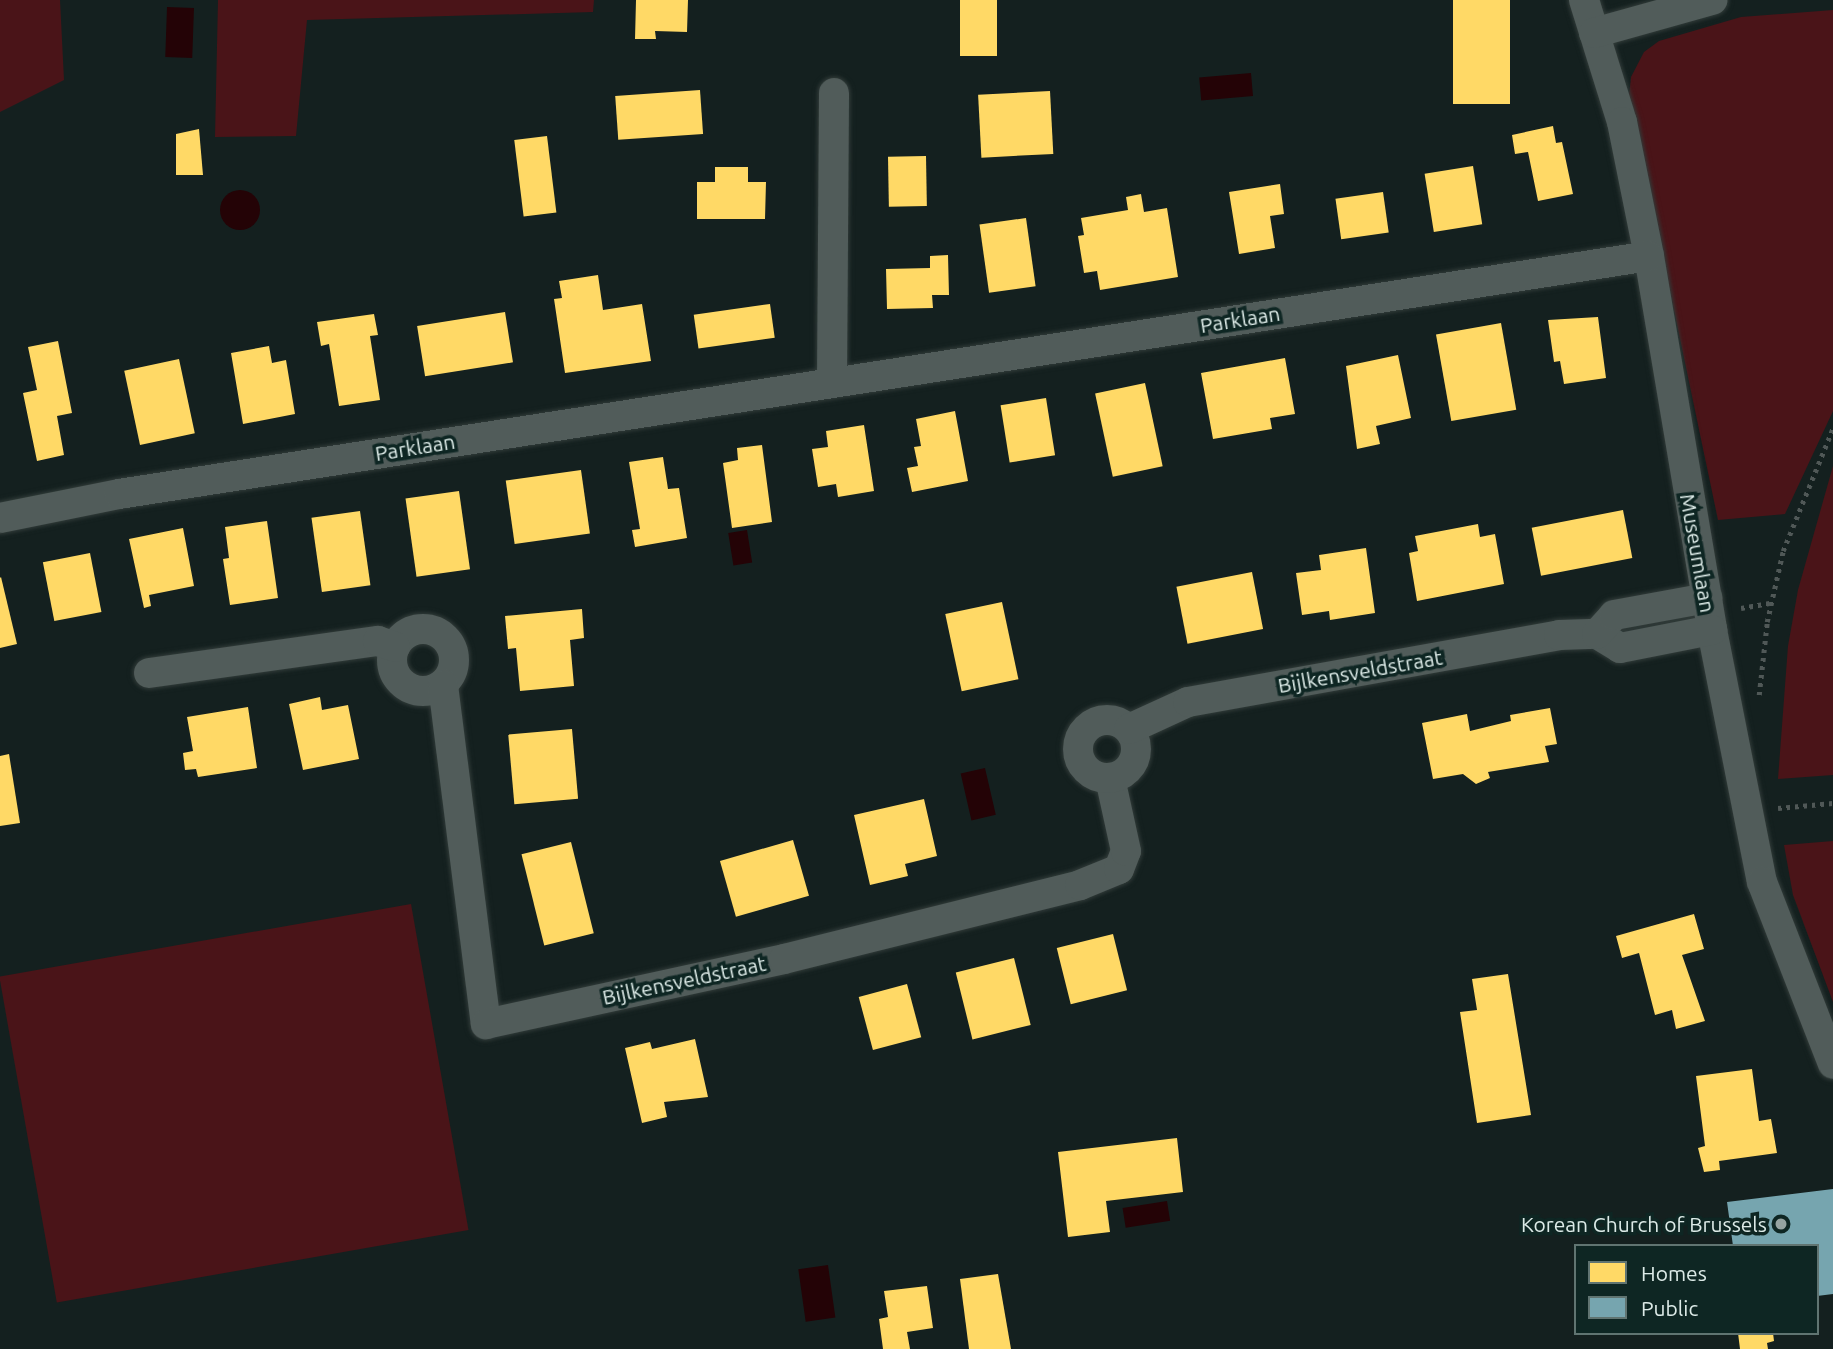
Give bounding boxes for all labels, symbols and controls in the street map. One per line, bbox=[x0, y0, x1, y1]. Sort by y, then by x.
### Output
street label: Parklaan bbox=[1198, 300, 1282, 338]
street label: Parklaan bbox=[373, 428, 457, 466]
street label: Museumlaan bbox=[1675, 492, 1721, 614]
street label: Bijlkensveldstraat bbox=[1276, 644, 1444, 698]
street label: Bijlkensveldstraat bbox=[600, 950, 768, 1010]
place label: Korean Church of Brussels bbox=[1521, 1211, 1767, 1237]
marker: Korean Church of Brussels bbox=[1773, 1216, 1789, 1232]
legend bbox=[1574, 1244, 1819, 1335]
text: Homes bbox=[1641, 1261, 1707, 1285]
text: Public bbox=[1641, 1296, 1698, 1320]

